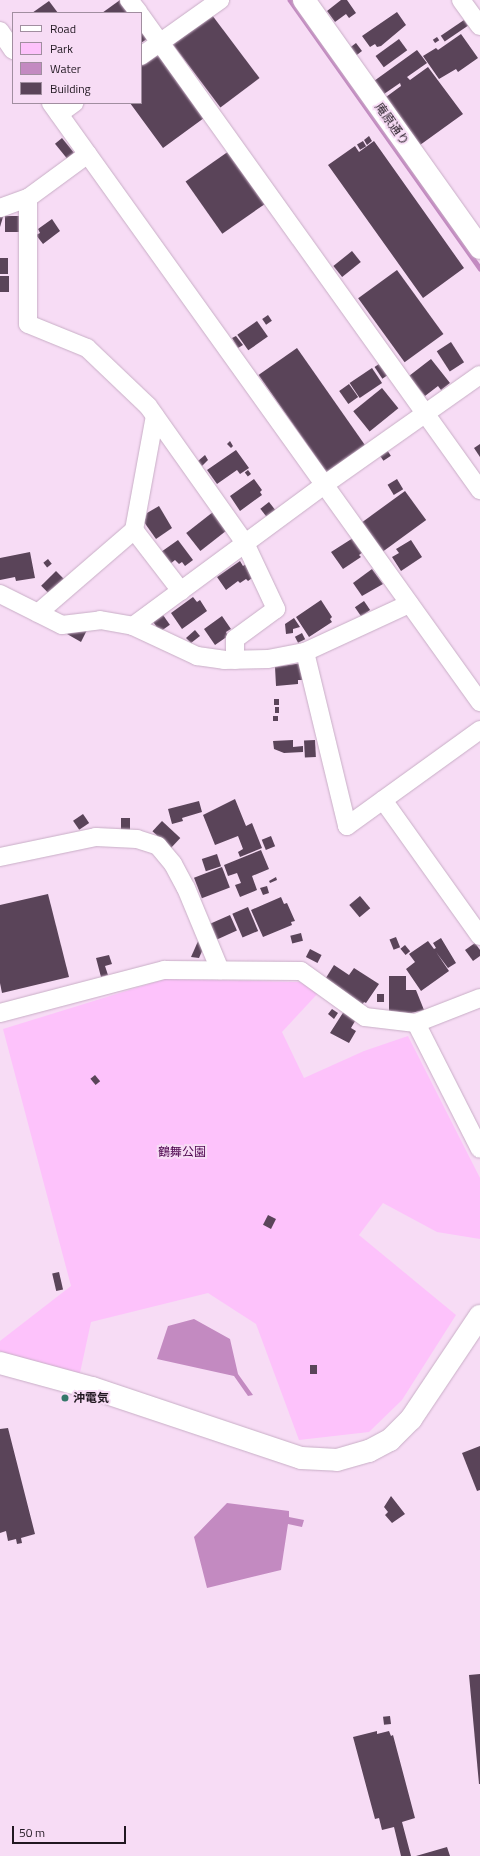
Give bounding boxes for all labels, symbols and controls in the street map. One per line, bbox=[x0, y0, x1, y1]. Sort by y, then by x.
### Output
legend bbox=[12, 12, 142, 104]
text: Road bbox=[50, 19, 76, 38]
text: Park bbox=[50, 39, 73, 58]
text: Water bbox=[50, 59, 81, 78]
text: Building bbox=[50, 79, 91, 98]
street label: 庵原通り bbox=[372, 100, 412, 148]
park label: 鶴舞公園 bbox=[158, 1145, 206, 1159]
place label: 沖電気 bbox=[73, 1391, 109, 1405]
marker: 沖電気 bbox=[60, 1393, 70, 1403]
scale bar bbox=[14, 1818, 128, 1844]
text: 50 m bbox=[19, 1823, 45, 1842]

